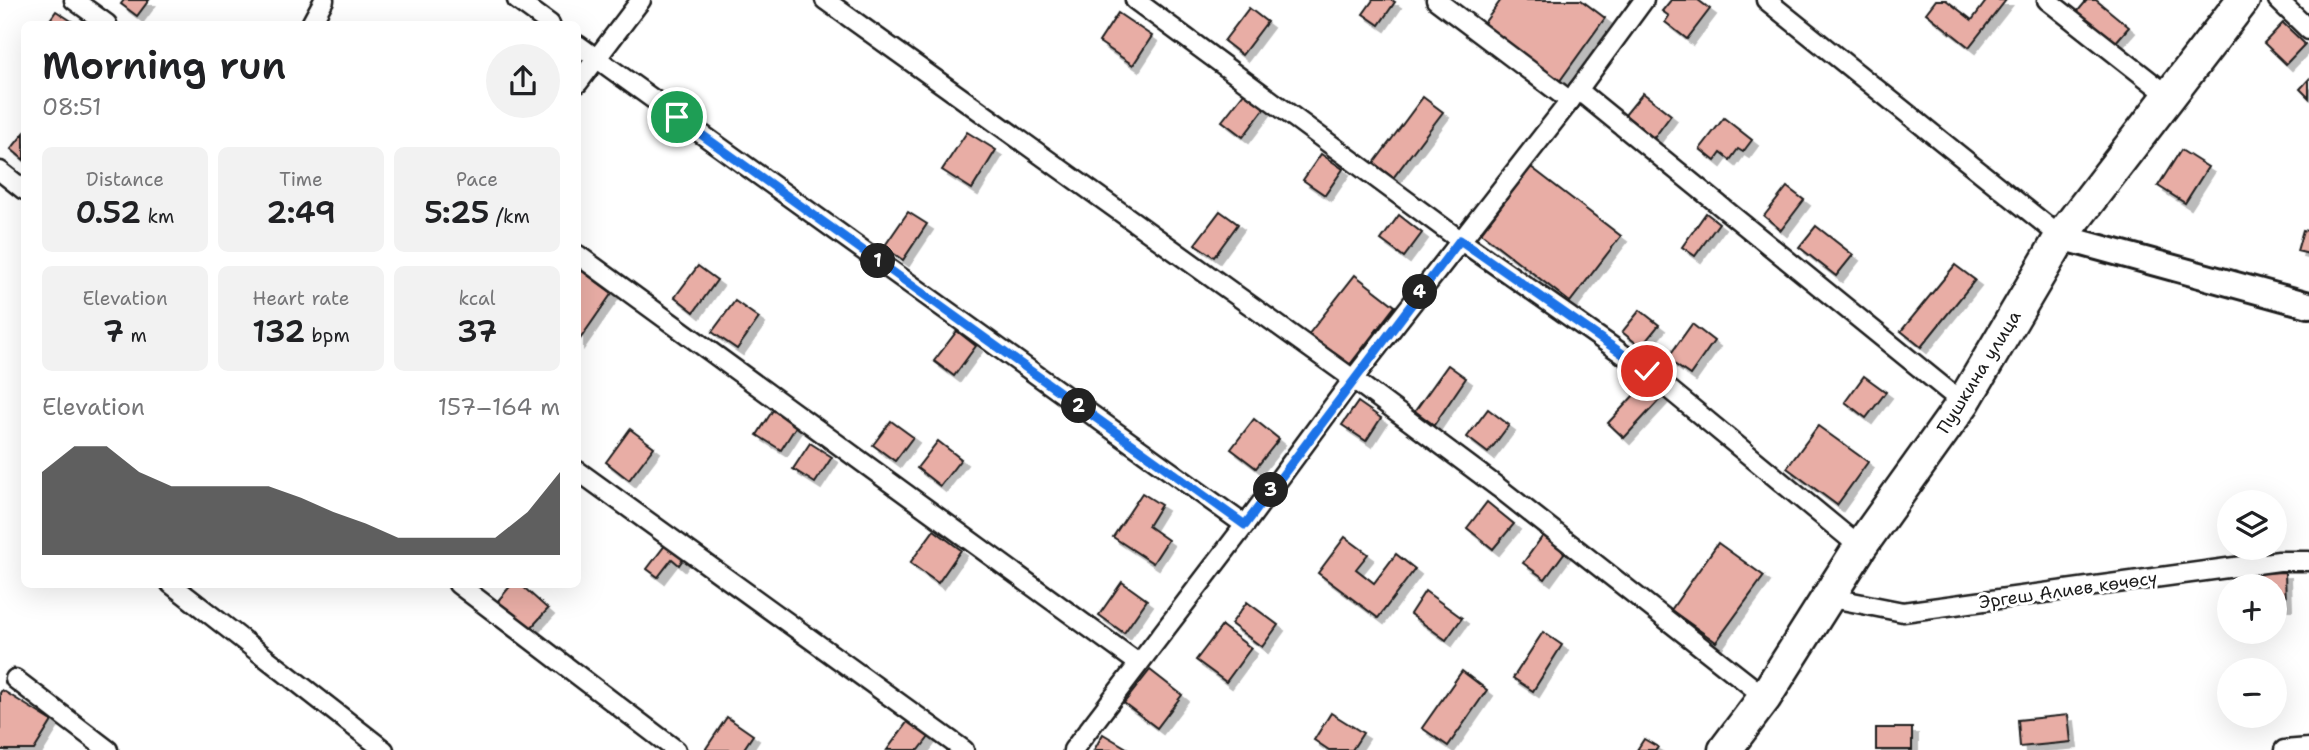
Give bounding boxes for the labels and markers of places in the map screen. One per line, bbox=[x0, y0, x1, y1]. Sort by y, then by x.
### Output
pin bbox=[647, 87, 707, 147]
pin: 1 bbox=[860, 244, 896, 278]
pin: 4 bbox=[1402, 274, 1438, 310]
pin bbox=[1617, 341, 1677, 401]
pin: 2 bbox=[1062, 388, 1096, 424]
pin: 3 bbox=[1254, 472, 1288, 508]

